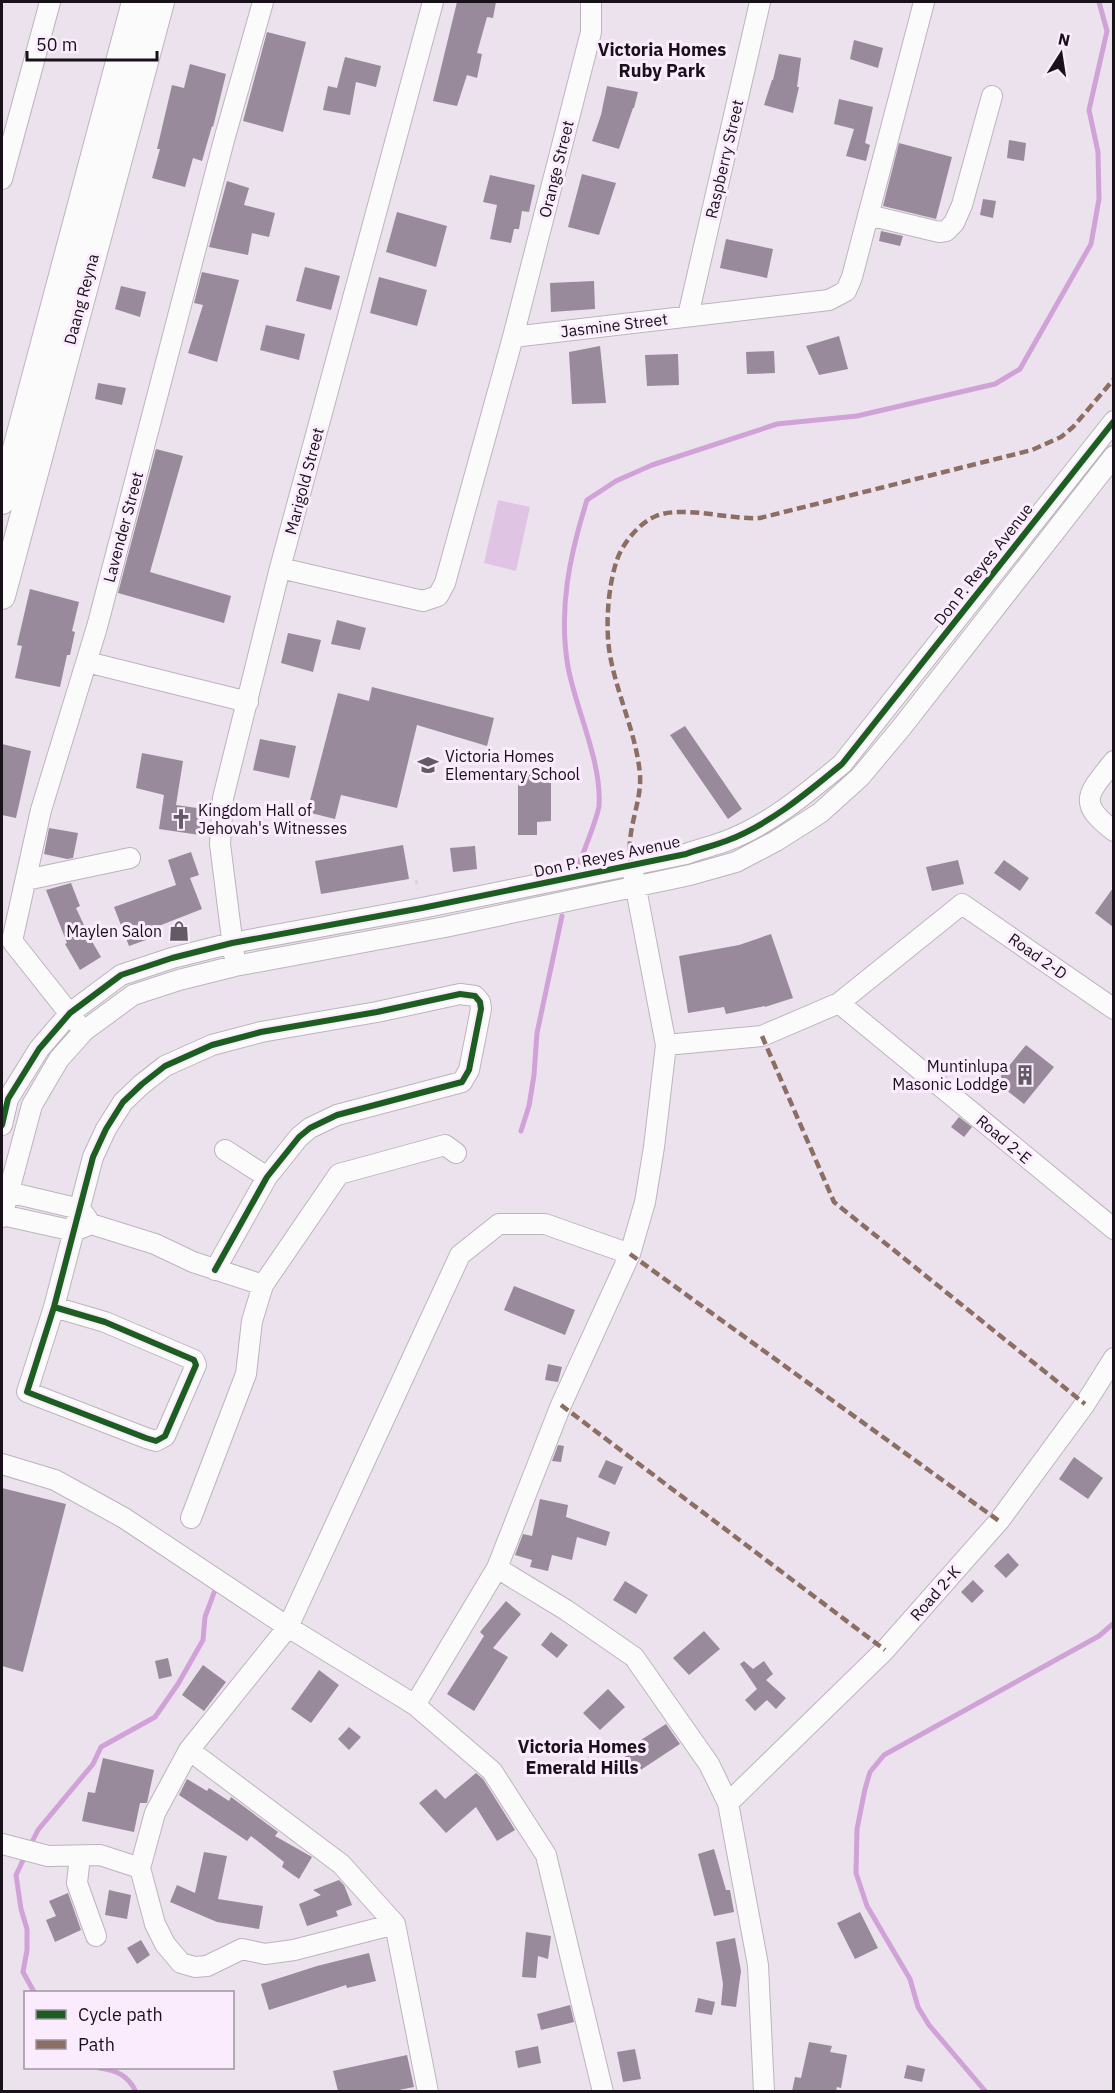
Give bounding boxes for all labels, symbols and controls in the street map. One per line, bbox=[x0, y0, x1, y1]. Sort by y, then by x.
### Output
scale bar bbox=[27, 24, 158, 62]
north arrow bbox=[1031, 24, 1091, 84]
text: N bbox=[1056, 28, 1072, 50]
text: 50 m bbox=[36, 33, 78, 56]
district label: Victoria Homes Ruby Park bbox=[598, 38, 726, 82]
street label: Raspberry Street bbox=[701, 98, 747, 220]
street label: Orange Street bbox=[534, 118, 578, 220]
street label: Daang Reyna bbox=[59, 251, 103, 347]
street label: Jasmine Street bbox=[559, 308, 669, 342]
street label: Marigold Street bbox=[280, 425, 328, 537]
street label: Lavender Street bbox=[99, 470, 147, 584]
street label: Don P. Reyes Avenue bbox=[929, 499, 1037, 629]
place label: Victoria Homes Elementary School bbox=[445, 746, 580, 784]
school or university icon: Victoria Homes Elementary School bbox=[416, 753, 440, 777]
place label: Kingdom Hall of Jehovah's Witnesses bbox=[198, 800, 347, 838]
church icon: Kingdom Hall of Jehovah's Witnesses bbox=[169, 807, 193, 831]
street label: Don P. Reyes Avenue bbox=[532, 831, 682, 881]
shop icon: Maylen Salon bbox=[167, 919, 191, 943]
place label: Maylen Salon bbox=[66, 921, 162, 941]
street label: Road 2-D bbox=[1005, 929, 1071, 983]
place label: Muntinlupa Masonic Loddge bbox=[892, 1056, 1008, 1094]
building icon: Muntinlupa Masonic Loddge bbox=[1013, 1063, 1037, 1087]
street label: Road 2-E bbox=[972, 1110, 1036, 1168]
street label: Road 2-K bbox=[906, 1561, 964, 1625]
district label: Victoria Homes Emerald Hills bbox=[518, 1735, 646, 1779]
legend bbox=[24, 1991, 234, 2069]
text: Cycle path bbox=[78, 2003, 163, 2026]
text: Path bbox=[78, 2033, 115, 2056]

